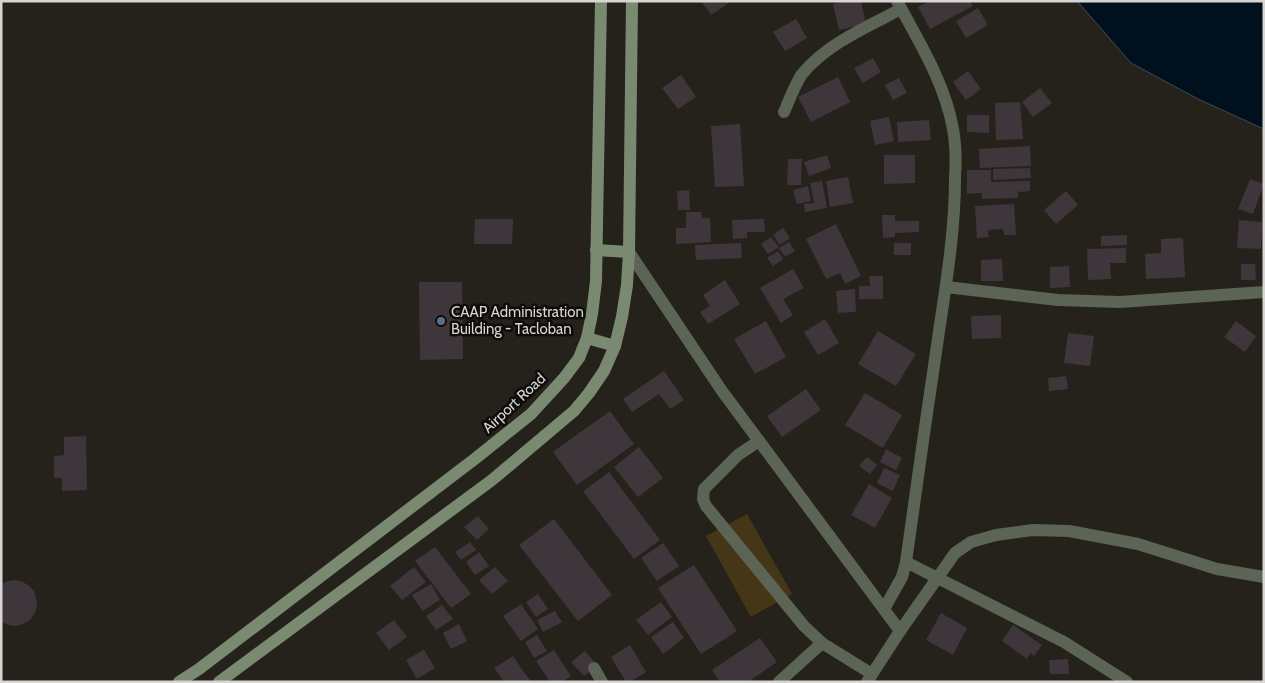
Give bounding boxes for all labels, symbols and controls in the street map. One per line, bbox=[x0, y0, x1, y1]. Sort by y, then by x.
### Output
place label: CAAP Administration Building - Tacloban bbox=[451, 303, 584, 338]
marker: CAAP Administration Building - Tacloban bbox=[435, 315, 447, 327]
street label: Airport Road bbox=[479, 369, 549, 437]

